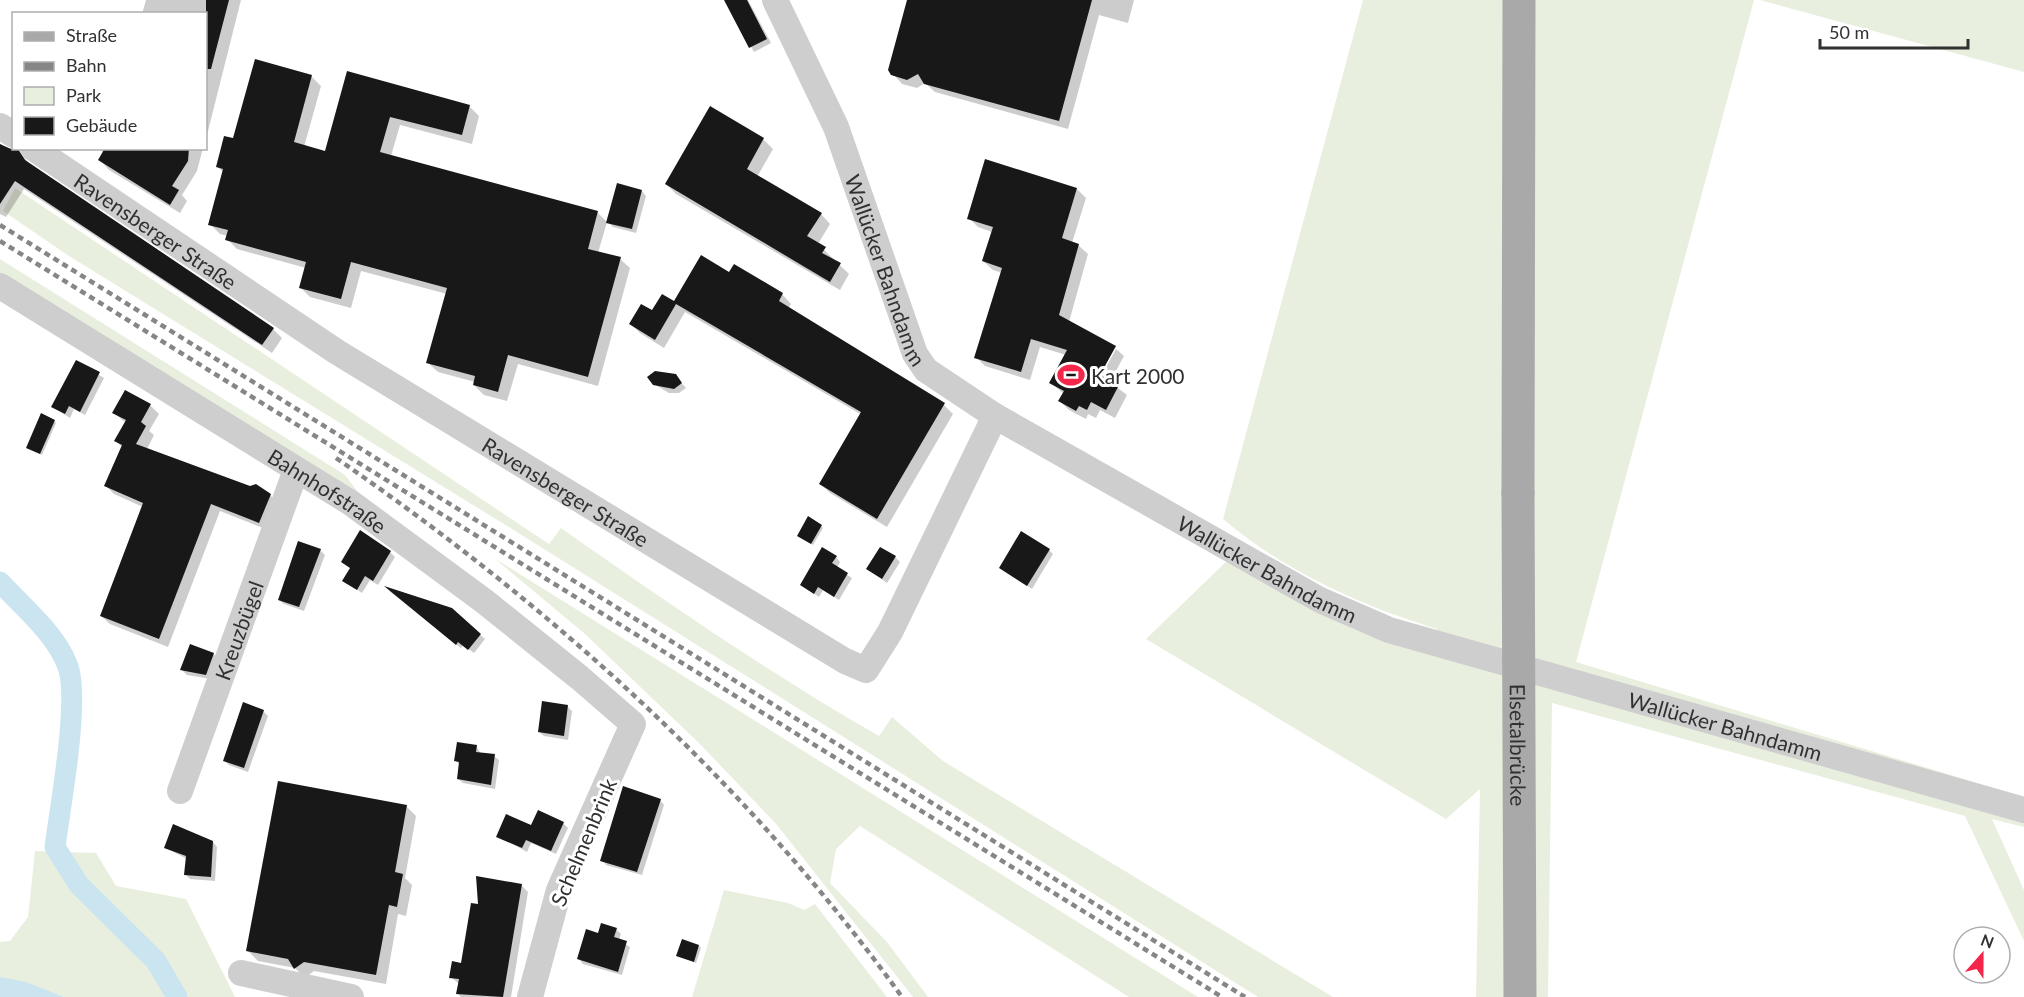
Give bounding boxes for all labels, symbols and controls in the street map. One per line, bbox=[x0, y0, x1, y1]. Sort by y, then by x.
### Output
legend bbox=[12, 12, 207, 150]
scale bar bbox=[1820, 12, 1968, 50]
text: 50 m bbox=[1829, 21, 1869, 43]
text: Straße bbox=[66, 24, 117, 46]
text: Bahn bbox=[66, 54, 107, 76]
text: Park bbox=[66, 84, 102, 106]
text: Gebäude bbox=[66, 114, 137, 136]
street label: Ravensberger Straße bbox=[70, 167, 242, 294]
street label: Wallücker Bahndamm bbox=[841, 171, 932, 370]
sports icon: Kart 2000 bbox=[1056, 360, 1086, 390]
place label: Kart 2000 bbox=[1091, 363, 1185, 388]
street label: Ravensberger Straße bbox=[478, 431, 654, 551]
street label: Bahnhofstraße bbox=[264, 443, 392, 538]
street label: Wallücker Bahndamm bbox=[1173, 510, 1361, 627]
street label: Kreuzbügel bbox=[209, 577, 268, 683]
street label: Elsetalbrücke bbox=[1506, 684, 1532, 806]
street label: Wallücker Bahndamm bbox=[1626, 686, 1825, 765]
street label: Schelmenbrink bbox=[545, 774, 621, 909]
north arrow bbox=[1952, 925, 2012, 985]
text: N bbox=[1978, 929, 1997, 952]

